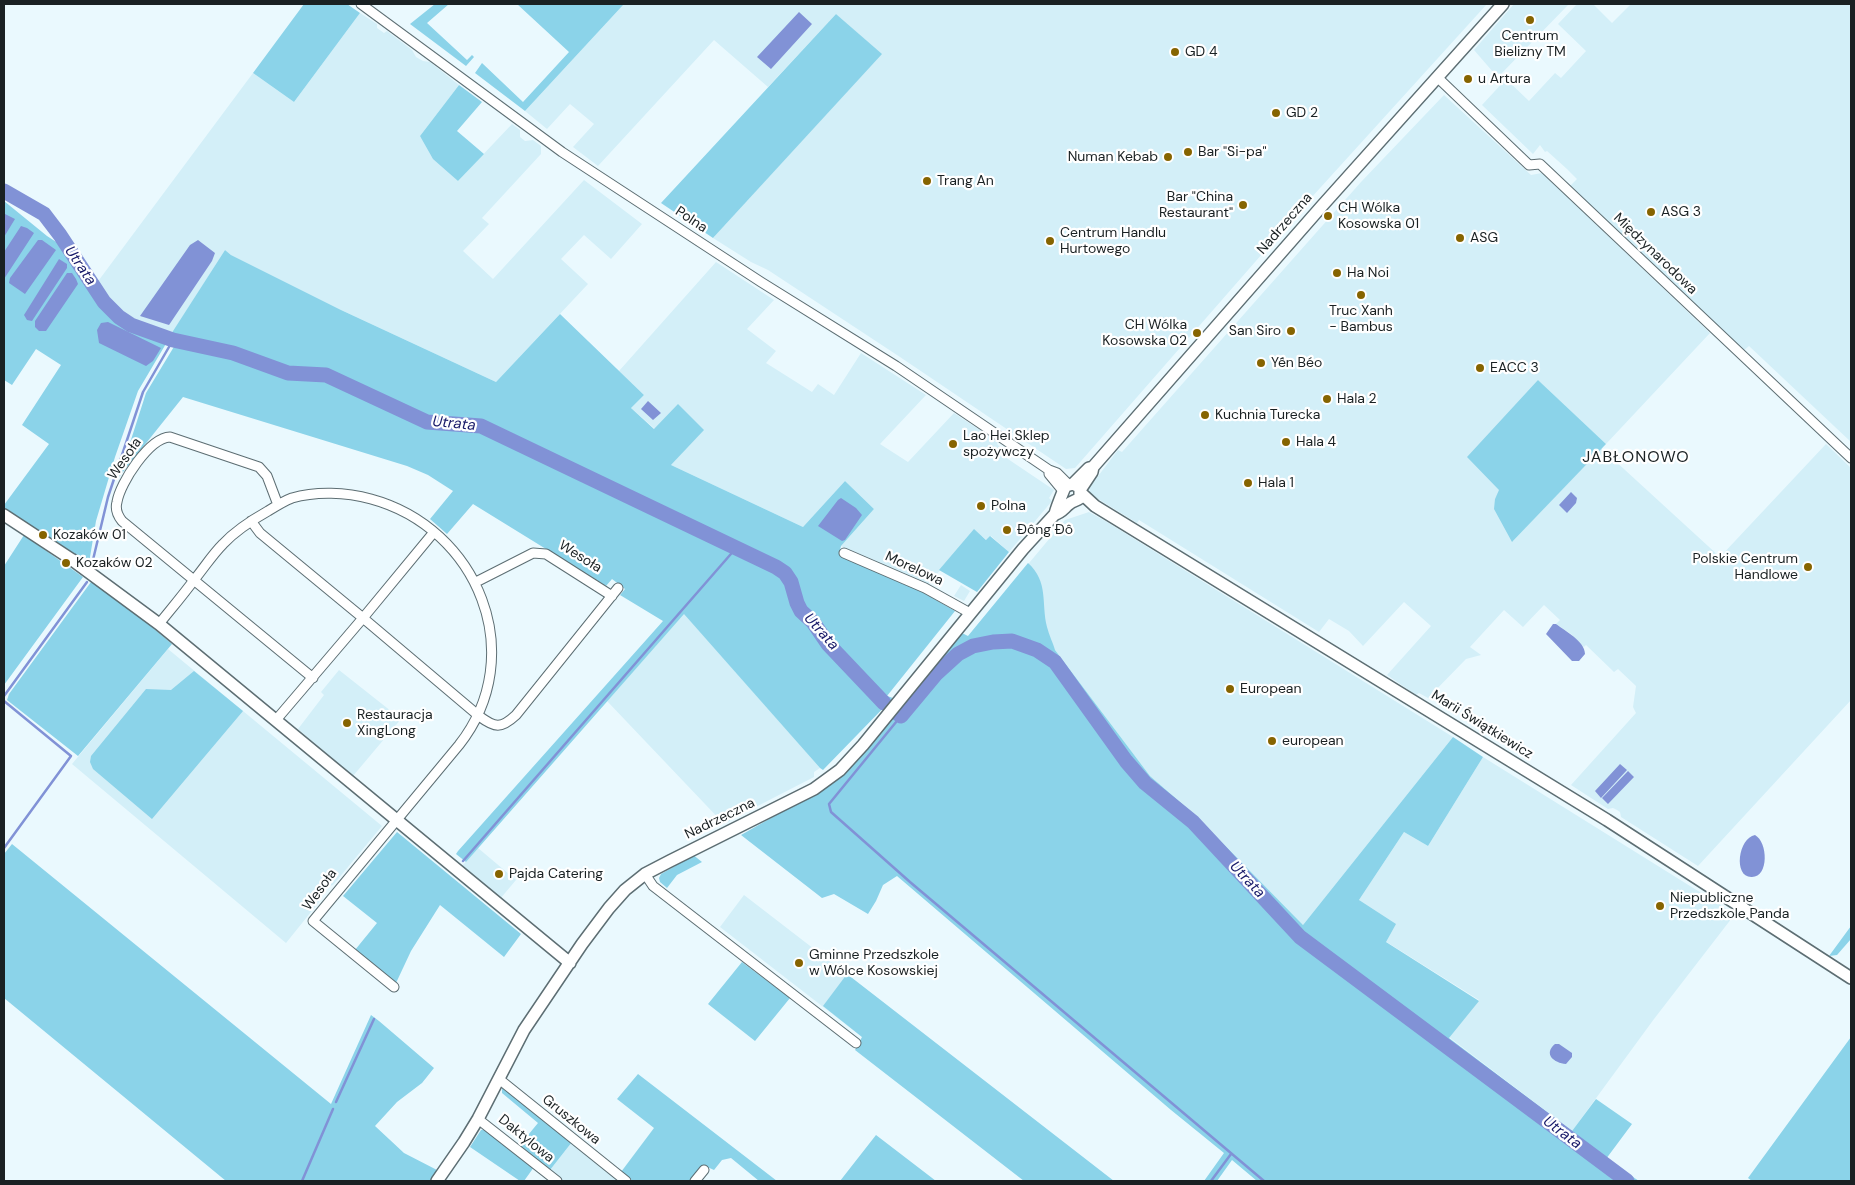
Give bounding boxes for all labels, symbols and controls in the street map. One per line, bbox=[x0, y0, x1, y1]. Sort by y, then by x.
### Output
marker: Centrum Bielizny TM bbox=[1524, 14, 1536, 26]
place label: Centrum Bielizny TM bbox=[1494, 28, 1566, 60]
place label: GD 4 bbox=[1185, 44, 1217, 60]
marker: GD 4 bbox=[1169, 46, 1181, 58]
place label: u Artura bbox=[1478, 71, 1531, 87]
marker: u Artura bbox=[1462, 73, 1474, 85]
place label: GD 2 bbox=[1286, 105, 1318, 121]
marker: GD 2 bbox=[1270, 107, 1282, 119]
place label: Bar "Si-pa" bbox=[1198, 144, 1267, 160]
marker: Bar "Si-pa" bbox=[1182, 146, 1194, 158]
place label: Numan Kebab bbox=[1068, 149, 1158, 165]
marker: Numan Kebab bbox=[1162, 151, 1174, 163]
place label: Trang An bbox=[937, 173, 994, 189]
marker: Trang An bbox=[921, 175, 933, 187]
place label: Bar "China Restaurant" bbox=[1159, 189, 1233, 222]
street label: Nadrzeczna bbox=[1254, 190, 1316, 258]
marker: Bar "China Restaurant" bbox=[1237, 199, 1249, 211]
place label: CH Wólka Kosowska 01 bbox=[1338, 200, 1419, 232]
street label: Polna bbox=[672, 203, 710, 237]
place label: ASG 3 bbox=[1661, 204, 1701, 220]
marker: ASG 3 bbox=[1645, 206, 1657, 218]
marker: CH Wólka Kosowska 01 bbox=[1322, 210, 1334, 222]
street label: Międzynarodowa bbox=[1610, 210, 1700, 298]
place label: Centrum Handlu Hurtowego bbox=[1060, 225, 1166, 258]
place label: ASG bbox=[1470, 230, 1498, 246]
marker: ASG bbox=[1454, 232, 1466, 244]
marker: Centrum Handlu Hurtowego bbox=[1044, 235, 1056, 247]
water label: Utrata bbox=[60, 243, 100, 289]
place label: Ha Noi bbox=[1347, 265, 1389, 281]
marker: Ha Noi bbox=[1331, 267, 1343, 279]
marker: Truc Xanh - Bambus bbox=[1355, 289, 1367, 301]
place label: Truc Xanh - Bambus bbox=[1329, 303, 1393, 336]
place label: CH Wólka Kosowska 02 bbox=[1102, 317, 1187, 350]
place label: San Siro bbox=[1229, 323, 1281, 339]
marker: San Siro bbox=[1285, 325, 1297, 337]
marker: CH Wólka Kosowska 02 bbox=[1191, 327, 1203, 339]
place label: Yến Béo bbox=[1271, 355, 1322, 371]
marker: Yến Béo bbox=[1255, 357, 1267, 369]
place label: EACC 3 bbox=[1490, 360, 1539, 376]
marker: EACC 3 bbox=[1474, 362, 1486, 374]
place label: Hala 2 bbox=[1337, 391, 1377, 407]
marker: Hala 2 bbox=[1321, 393, 1333, 405]
place label: Kuchnia Turecka bbox=[1215, 407, 1320, 423]
marker: Kuchnia Turecka bbox=[1199, 409, 1211, 421]
water label: Utrata bbox=[431, 413, 477, 435]
place label: Lao Hei Sklep spożywczy bbox=[963, 428, 1050, 461]
place label: Hala 4 bbox=[1296, 434, 1336, 450]
street label: Wesoła bbox=[105, 435, 145, 483]
marker: Hala 4 bbox=[1280, 436, 1292, 448]
marker: Lao Hei Sklep spożywczy bbox=[947, 438, 959, 450]
district label: JABŁONOWO bbox=[1581, 448, 1691, 468]
place label: Hala 1 bbox=[1258, 475, 1294, 491]
marker: Hala 1 bbox=[1242, 477, 1254, 489]
place label: Polna bbox=[991, 498, 1026, 514]
marker: Polna bbox=[975, 500, 987, 512]
place label: Đông Đô bbox=[1017, 522, 1073, 538]
marker: Đông Đô bbox=[1001, 524, 1013, 536]
place label: Kozaków 01 bbox=[53, 527, 126, 543]
marker: Kozaków 01 bbox=[37, 529, 49, 541]
street label: Wesoła bbox=[556, 537, 604, 577]
street label: Morelowa bbox=[882, 548, 946, 590]
place label: Polskie Centrum Handlowe bbox=[1693, 551, 1798, 584]
place label: Kozaków 02 bbox=[76, 555, 153, 571]
marker: Kozaków 02 bbox=[60, 557, 72, 569]
marker: Polskie Centrum Handlowe bbox=[1802, 561, 1814, 573]
water label: Utrata bbox=[800, 610, 842, 654]
place label: European bbox=[1240, 681, 1302, 697]
marker: European bbox=[1224, 683, 1236, 695]
street label: Marii Świątkiewicz bbox=[1428, 687, 1536, 763]
place label: Restauracja XingLong bbox=[357, 707, 433, 740]
marker: Restauracja XingLong bbox=[341, 717, 353, 729]
place label: european bbox=[1282, 733, 1344, 749]
marker: european bbox=[1266, 735, 1278, 747]
street label: Nadrzeczna bbox=[682, 795, 758, 843]
water label: Utrata bbox=[1226, 858, 1268, 902]
street label: Wesoła bbox=[299, 866, 341, 914]
place label: Pajda Catering bbox=[509, 866, 603, 882]
marker: Pajda Catering bbox=[493, 868, 505, 880]
place label: Niepubliczne Przedszkole Panda bbox=[1670, 890, 1789, 922]
marker: Niepubliczne Przedszkole Panda bbox=[1654, 900, 1666, 912]
place label: Gminne Przedszkole w Wólce Kosowskiej bbox=[809, 947, 939, 980]
marker: Gminne Przedszkole w Wólce Kosowskiej bbox=[793, 957, 805, 969]
street label: Gruszkowa bbox=[539, 1091, 603, 1149]
street label: Daktylowa bbox=[495, 1111, 557, 1167]
water label: Utrata bbox=[1539, 1113, 1585, 1153]

